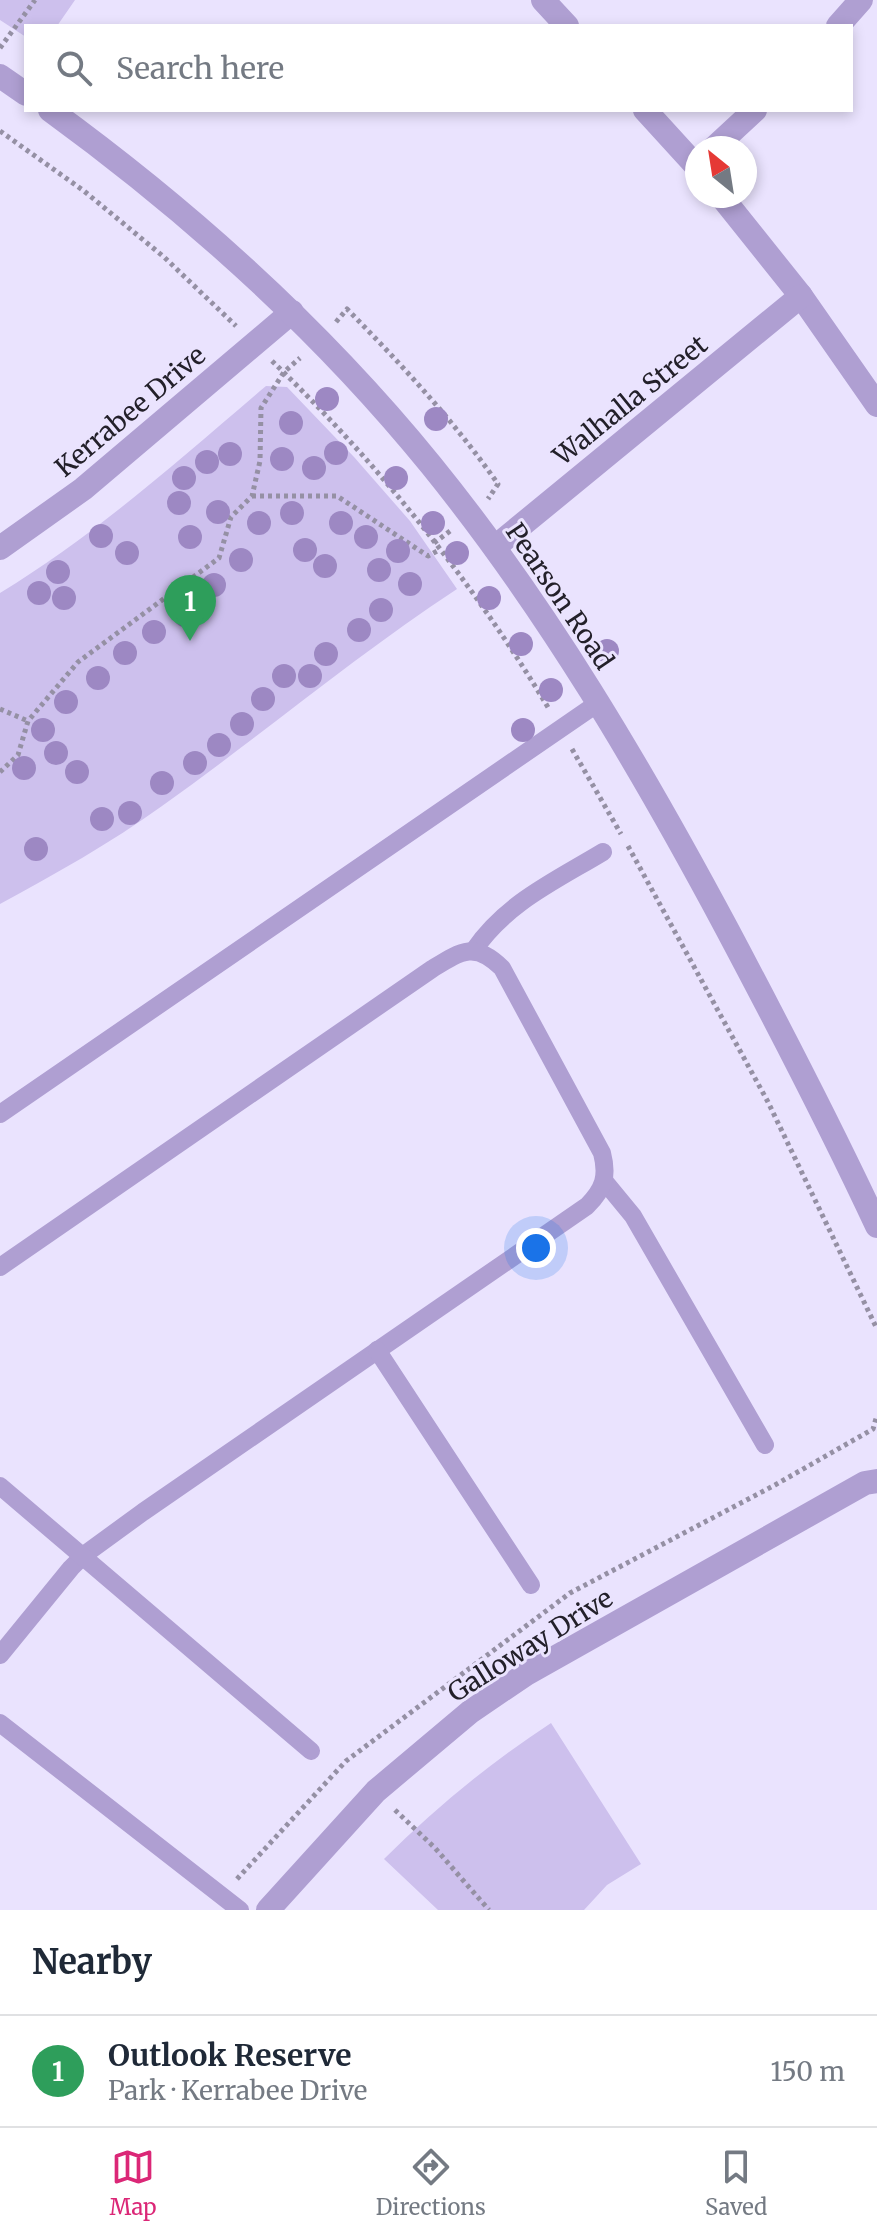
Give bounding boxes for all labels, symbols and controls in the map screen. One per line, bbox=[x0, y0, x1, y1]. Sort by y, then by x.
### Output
search box bbox=[24, 24, 853, 112]
icon: search bbox=[52, 46, 96, 90]
text: Search here bbox=[116, 49, 284, 87]
north arrow bbox=[685, 136, 757, 208]
street label: Walhalla Street bbox=[545, 328, 714, 473]
street label: Kerrabee Drive bbox=[48, 338, 212, 484]
street label: Pearson Road bbox=[499, 516, 621, 676]
pin: 1 bbox=[164, 575, 216, 641]
your location bbox=[516, 1228, 556, 1268]
street label: Galloway Drive bbox=[441, 1581, 619, 1709]
text: Nearby bbox=[32, 1941, 152, 1983]
text: Outlook Reserve bbox=[108, 2036, 351, 2074]
text: 1 bbox=[52, 2055, 64, 2088]
text: 150 m bbox=[771, 2055, 845, 2088]
text: Park · Kerrabee Drive bbox=[108, 2074, 367, 2107]
tab: Map bbox=[110, 2145, 157, 2221]
tab: Directions bbox=[376, 2145, 486, 2221]
tab: Saved bbox=[705, 2145, 767, 2221]

